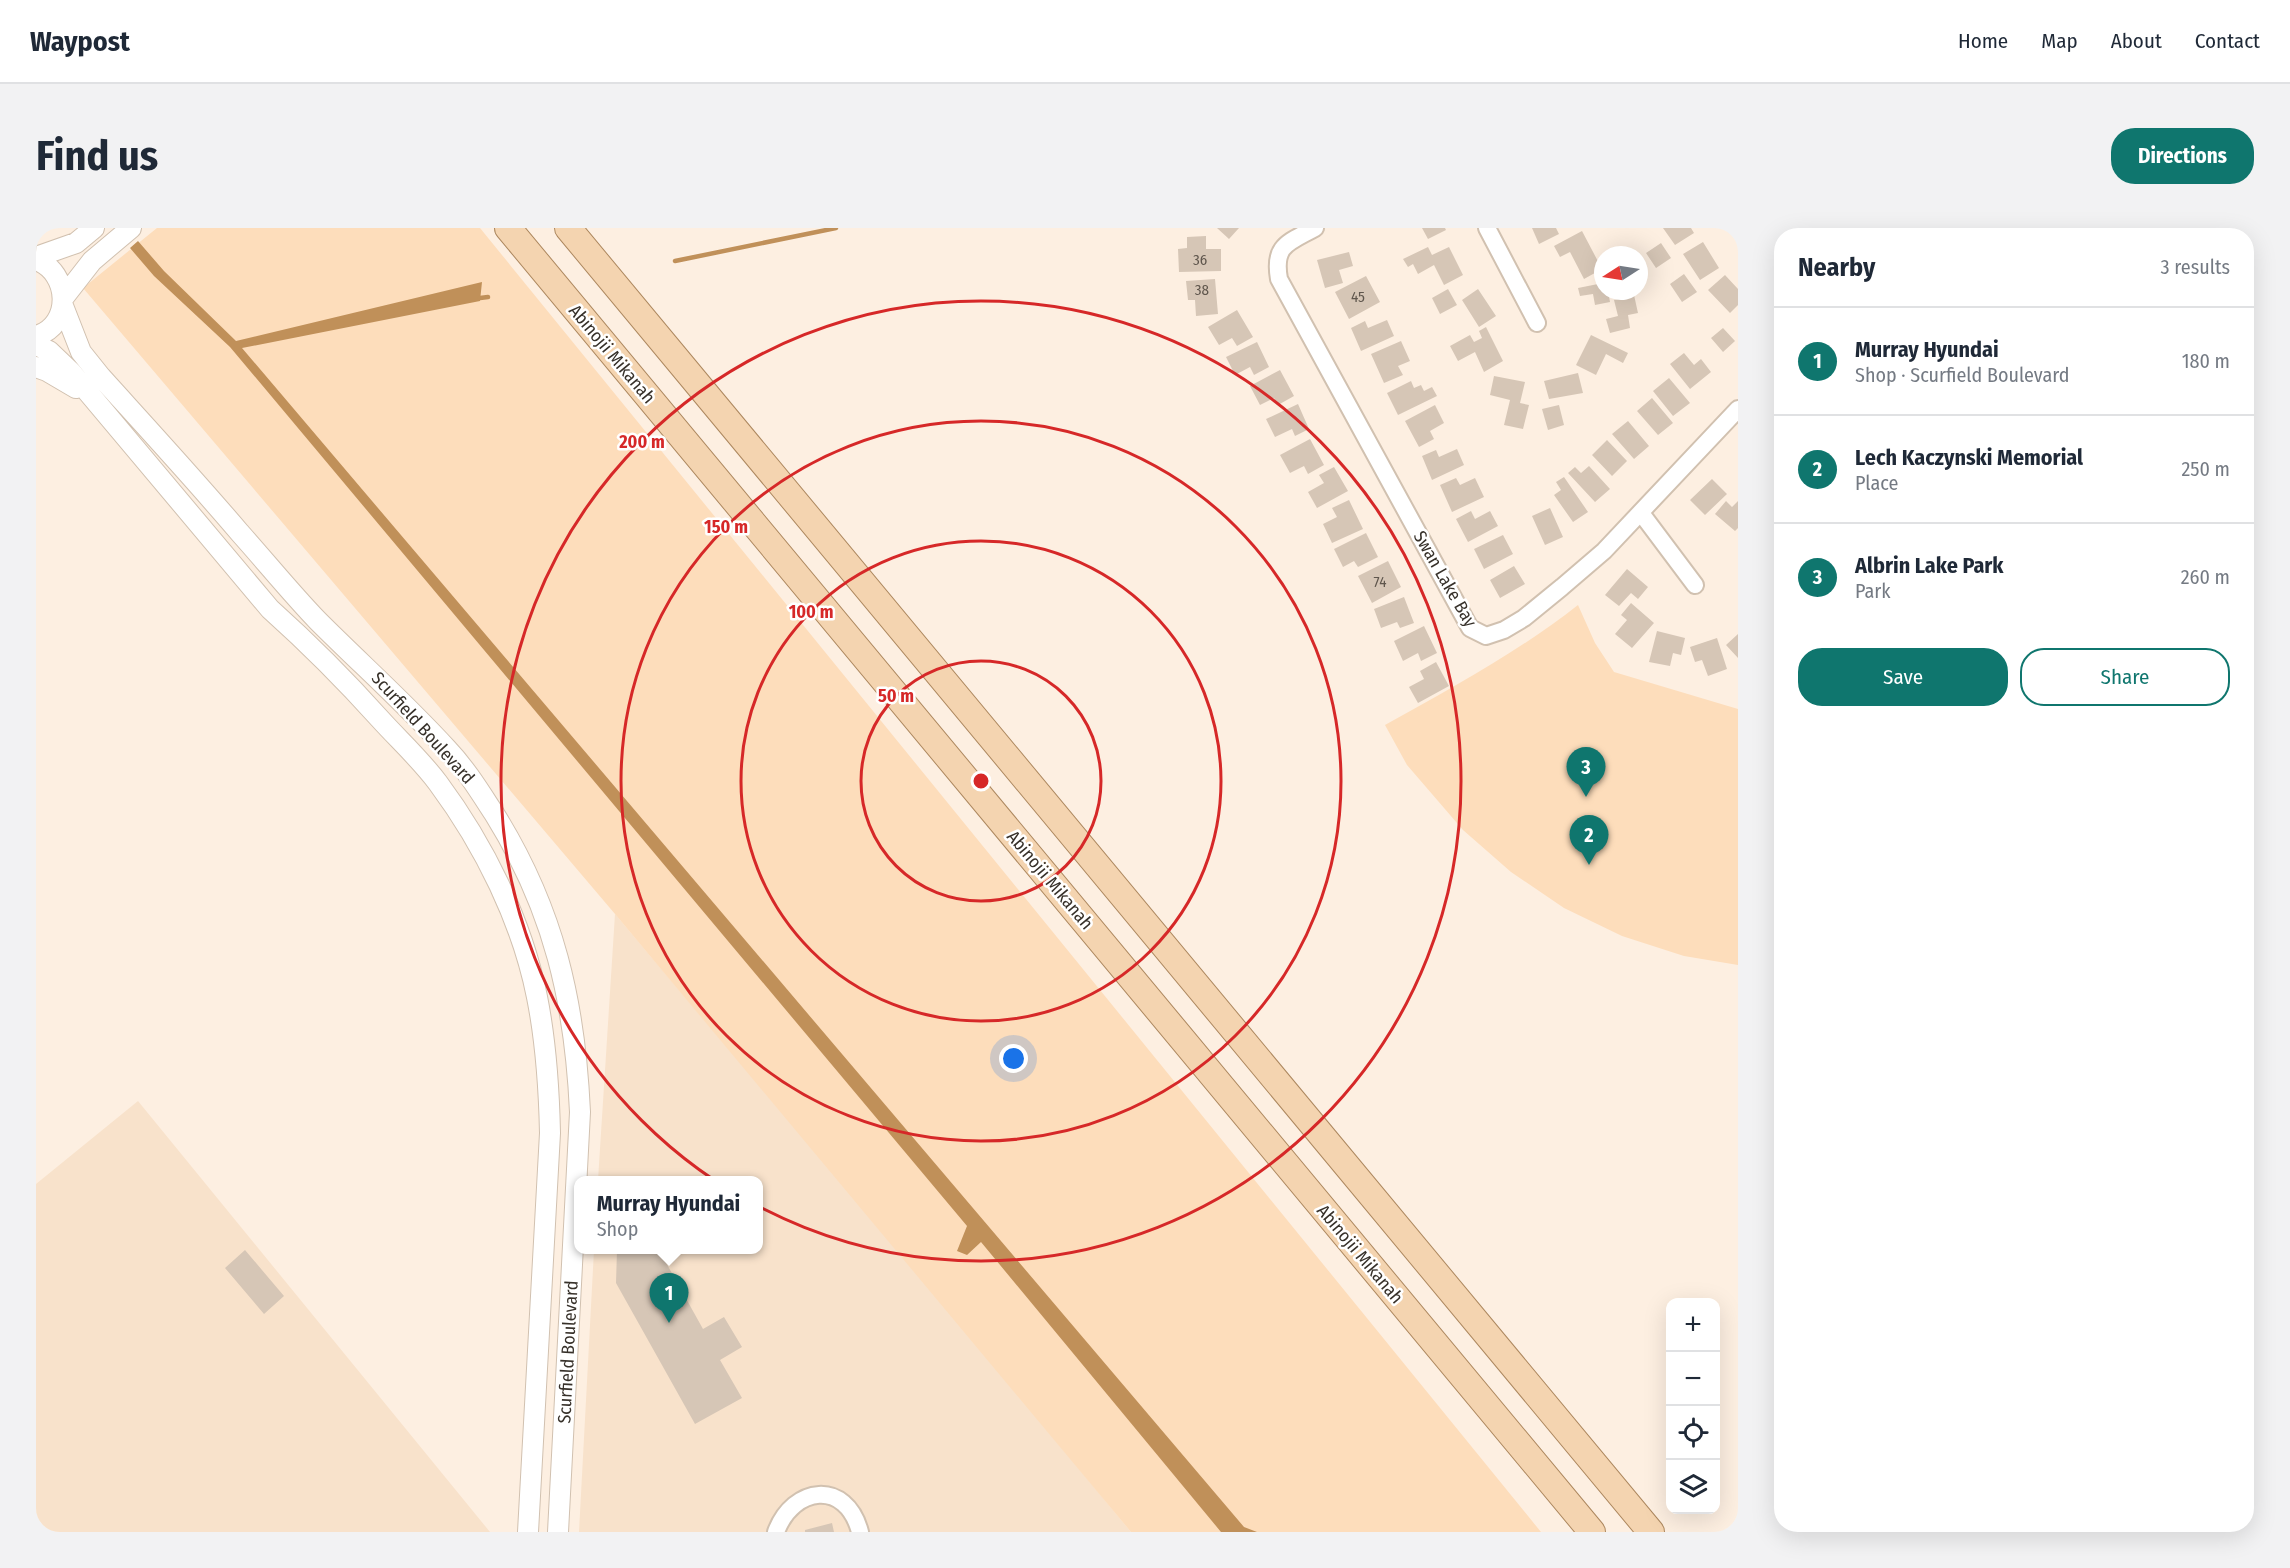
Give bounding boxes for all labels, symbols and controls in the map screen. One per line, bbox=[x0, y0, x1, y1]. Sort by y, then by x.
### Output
text: Waypost bbox=[30, 25, 130, 58]
text: Home bbox=[1958, 28, 2008, 54]
text: Map bbox=[2041, 28, 2078, 54]
text: About bbox=[2111, 28, 2162, 54]
text: Contact bbox=[2195, 28, 2260, 54]
button: Directions bbox=[2111, 128, 2254, 184]
text: Find us bbox=[36, 131, 158, 181]
north arrow bbox=[1594, 246, 1648, 300]
house number: 36 bbox=[1193, 251, 1207, 269]
text: Nearby bbox=[1798, 252, 1875, 283]
text: 3 results bbox=[2161, 255, 2230, 279]
house number: 38 bbox=[1195, 281, 1209, 299]
house number: 45 bbox=[1351, 288, 1365, 306]
street label: Abinojii Mikanah bbox=[564, 300, 660, 408]
text: Murray Hyundai bbox=[1855, 336, 1999, 363]
text: 1 bbox=[1813, 349, 1822, 373]
text: 180 m bbox=[2182, 349, 2230, 373]
text: Shop · Scurfield Boulevard bbox=[1855, 363, 2069, 387]
text: 200 m bbox=[618, 431, 665, 453]
text: Lech Kaczynski Memorial bbox=[1855, 444, 2083, 471]
text: 2 bbox=[1813, 457, 1822, 481]
text: 250 m bbox=[2182, 457, 2230, 481]
text: Place bbox=[1855, 471, 1898, 495]
text: 150 m bbox=[704, 516, 748, 538]
street label: Swan Lake Bay bbox=[1409, 527, 1481, 631]
text: Albrin Lake Park bbox=[1855, 552, 2004, 579]
text: 3 bbox=[1813, 565, 1822, 589]
text: 260 m bbox=[2181, 565, 2230, 589]
house number: 74 bbox=[1374, 573, 1386, 591]
text: Park bbox=[1855, 579, 1891, 603]
text: 100 m bbox=[789, 601, 833, 623]
button: Save bbox=[1798, 648, 2008, 706]
button: Share bbox=[2020, 648, 2230, 706]
street label: Scurfield Boulevard bbox=[367, 667, 479, 789]
text: 50 m bbox=[878, 685, 914, 707]
pin: 3 bbox=[1566, 748, 1606, 797]
centre of rings bbox=[971, 771, 991, 791]
pin: 2 bbox=[1570, 816, 1608, 865]
street label: Abinojii Mikanah bbox=[1002, 826, 1098, 934]
your location bbox=[999, 1044, 1028, 1073]
popup bbox=[574, 1176, 763, 1254]
text: Murray Hyundai bbox=[597, 1190, 740, 1217]
street label: Abinojii Mikanah bbox=[1312, 1200, 1408, 1308]
text: Shop bbox=[597, 1217, 638, 1241]
pin: 1 bbox=[650, 1274, 688, 1323]
street label: Scurfield Boulevard bbox=[553, 1280, 583, 1424]
map controls bbox=[1666, 1298, 1720, 1514]
button: + bbox=[1666, 1298, 1720, 1352]
button: − bbox=[1666, 1352, 1720, 1406]
button: locate bbox=[1666, 1406, 1720, 1460]
button: layers bbox=[1666, 1460, 1720, 1514]

